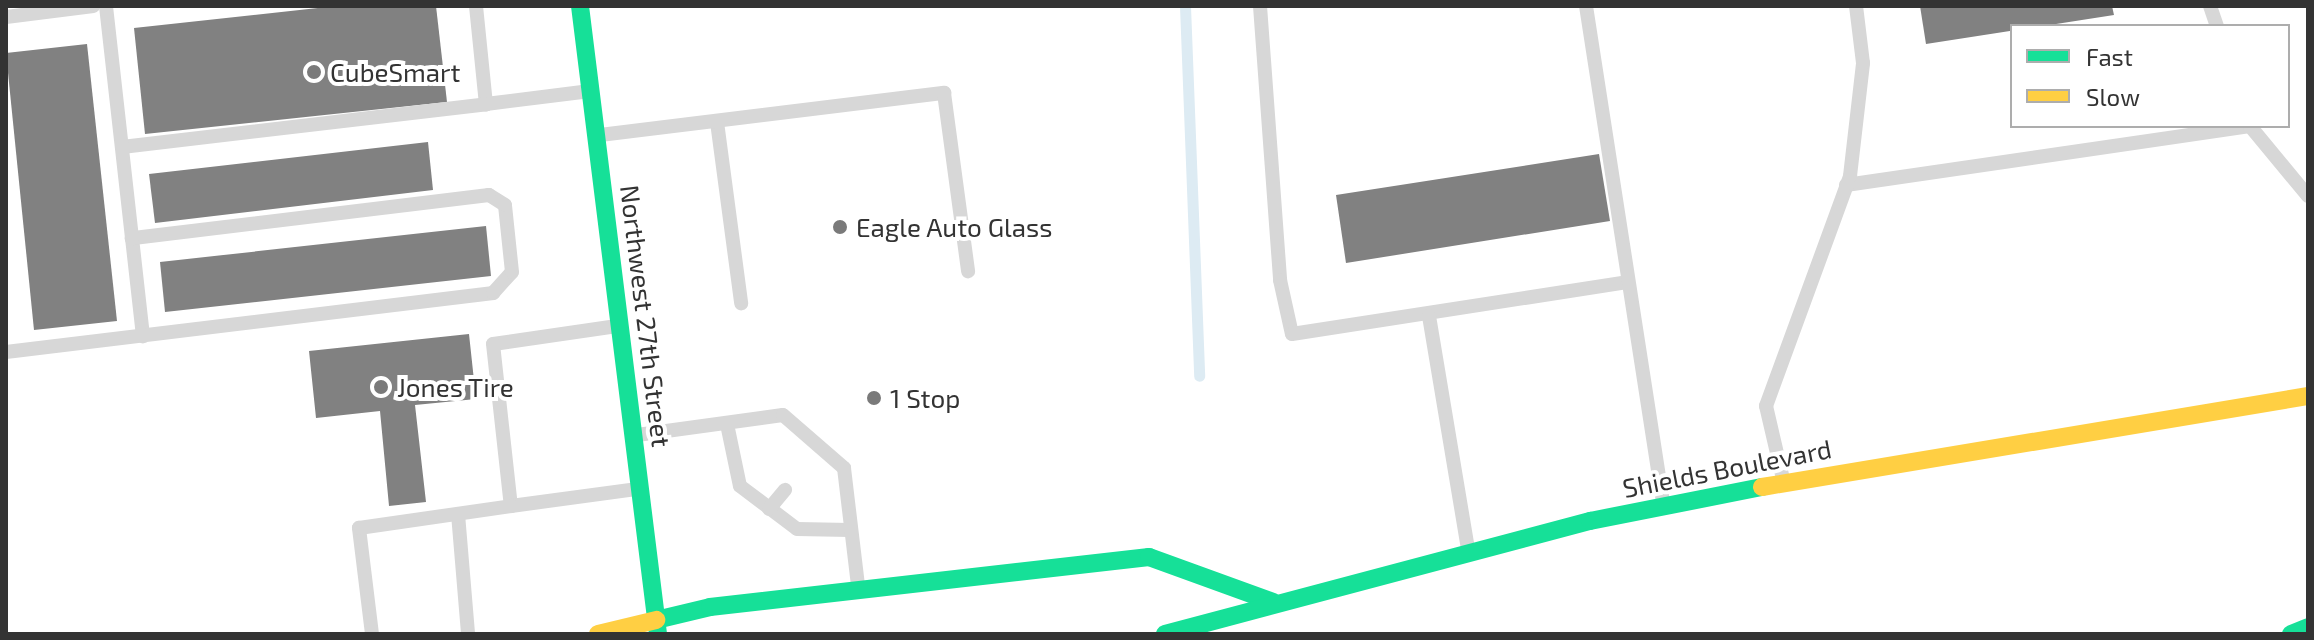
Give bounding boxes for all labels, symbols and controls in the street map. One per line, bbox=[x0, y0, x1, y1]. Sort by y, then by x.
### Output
legend bbox=[2010, 24, 2290, 128]
text: Fast bbox=[2086, 42, 2133, 71]
place label: CubeSmart bbox=[330, 56, 460, 88]
marker: CubeSmart bbox=[305, 63, 323, 81]
text: Slow bbox=[2086, 82, 2140, 111]
street label: Northwest 27th Street bbox=[614, 183, 678, 449]
place label: Eagle Auto Glass bbox=[856, 211, 1053, 243]
marker: Eagle Auto Glass bbox=[831, 218, 849, 236]
place label: Jones Tire bbox=[397, 371, 514, 403]
marker: Jones Tire bbox=[372, 378, 390, 396]
place label: 1 Stop bbox=[890, 382, 960, 414]
marker: 1 Stop bbox=[865, 389, 883, 407]
street label: Shields Boulevard bbox=[1620, 432, 1834, 504]

